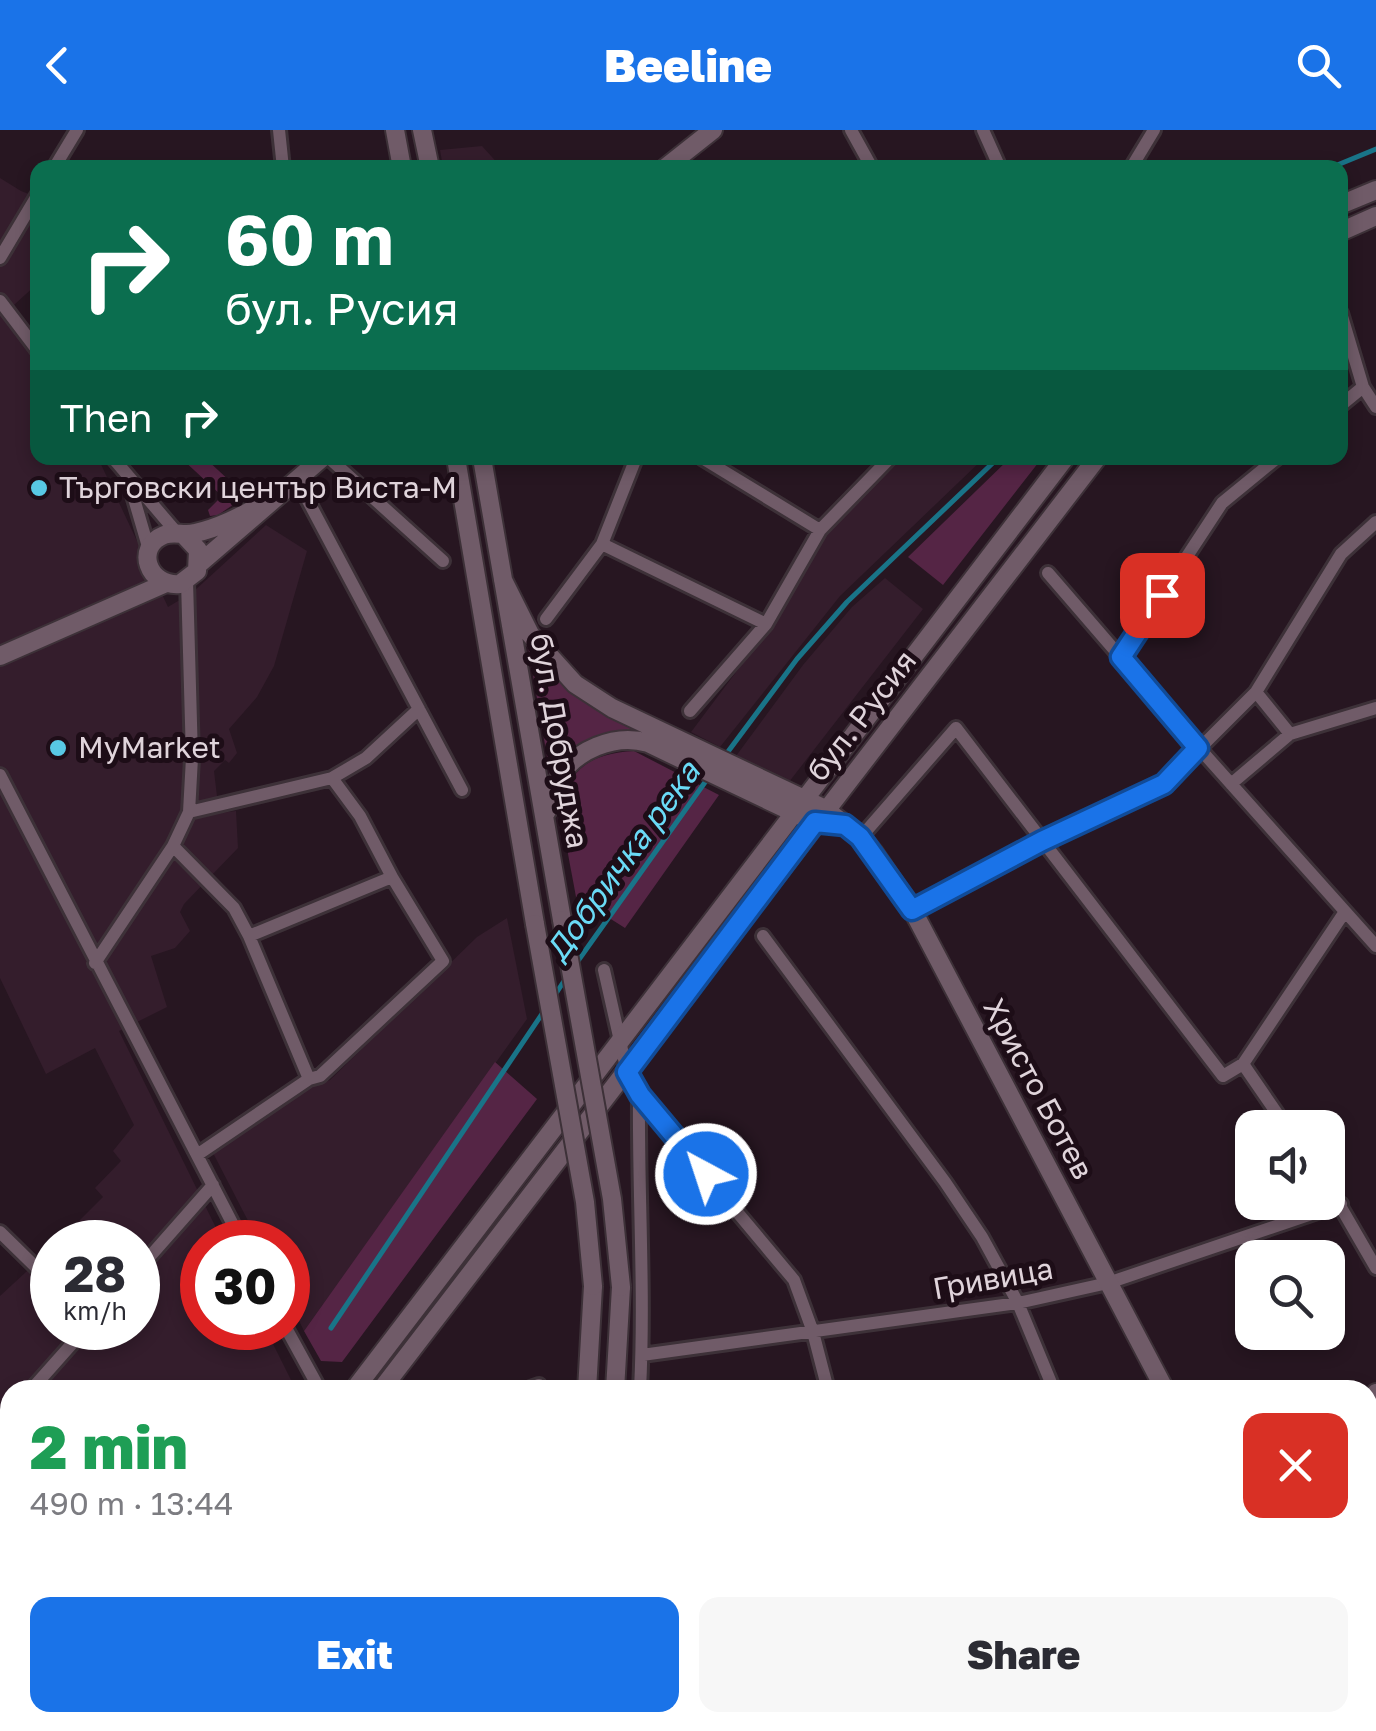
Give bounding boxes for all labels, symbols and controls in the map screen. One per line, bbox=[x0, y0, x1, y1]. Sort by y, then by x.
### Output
icon: back bbox=[30, 38, 85, 93]
text: Beeline bbox=[604, 38, 772, 92]
icon: search bbox=[1291, 38, 1346, 93]
text: 60 m bbox=[225, 196, 394, 280]
icon: right bbox=[60, 200, 190, 330]
text: бул. Русия bbox=[225, 281, 459, 335]
icon: right bbox=[172, 390, 227, 445]
text: Then bbox=[60, 395, 152, 440]
place label: Търговски център Виста-М bbox=[59, 469, 457, 505]
marker: Търговски център Виста-М bbox=[28, 477, 50, 499]
pin bbox=[1120, 553, 1205, 638]
icon: arrive bbox=[1135, 568, 1190, 623]
street label: бул. Добруджа bbox=[523, 630, 597, 851]
street label: бул. Русия bbox=[799, 643, 923, 788]
place label: MyMarket bbox=[78, 729, 221, 765]
marker: MyMarket bbox=[47, 737, 69, 759]
water label: Добричка река bbox=[537, 752, 708, 968]
street label: Христо Ботев bbox=[976, 992, 1102, 1185]
map controls bbox=[1235, 1110, 1345, 1350]
button: sound bbox=[1235, 1110, 1345, 1220]
position arrow bbox=[654, 1122, 758, 1226]
speed limit sign: 30 bbox=[180, 1220, 310, 1350]
button: search bbox=[1235, 1240, 1345, 1350]
text: 28 bbox=[64, 1243, 126, 1303]
street label: Гривица bbox=[930, 1250, 1056, 1306]
text: km/h bbox=[63, 1295, 127, 1326]
text: 2 min bbox=[30, 1410, 188, 1482]
button: close bbox=[1243, 1413, 1348, 1518]
text: 490 m · 13:44 bbox=[30, 1484, 234, 1522]
button: Exit bbox=[30, 1597, 679, 1712]
button: Share bbox=[699, 1597, 1348, 1712]

